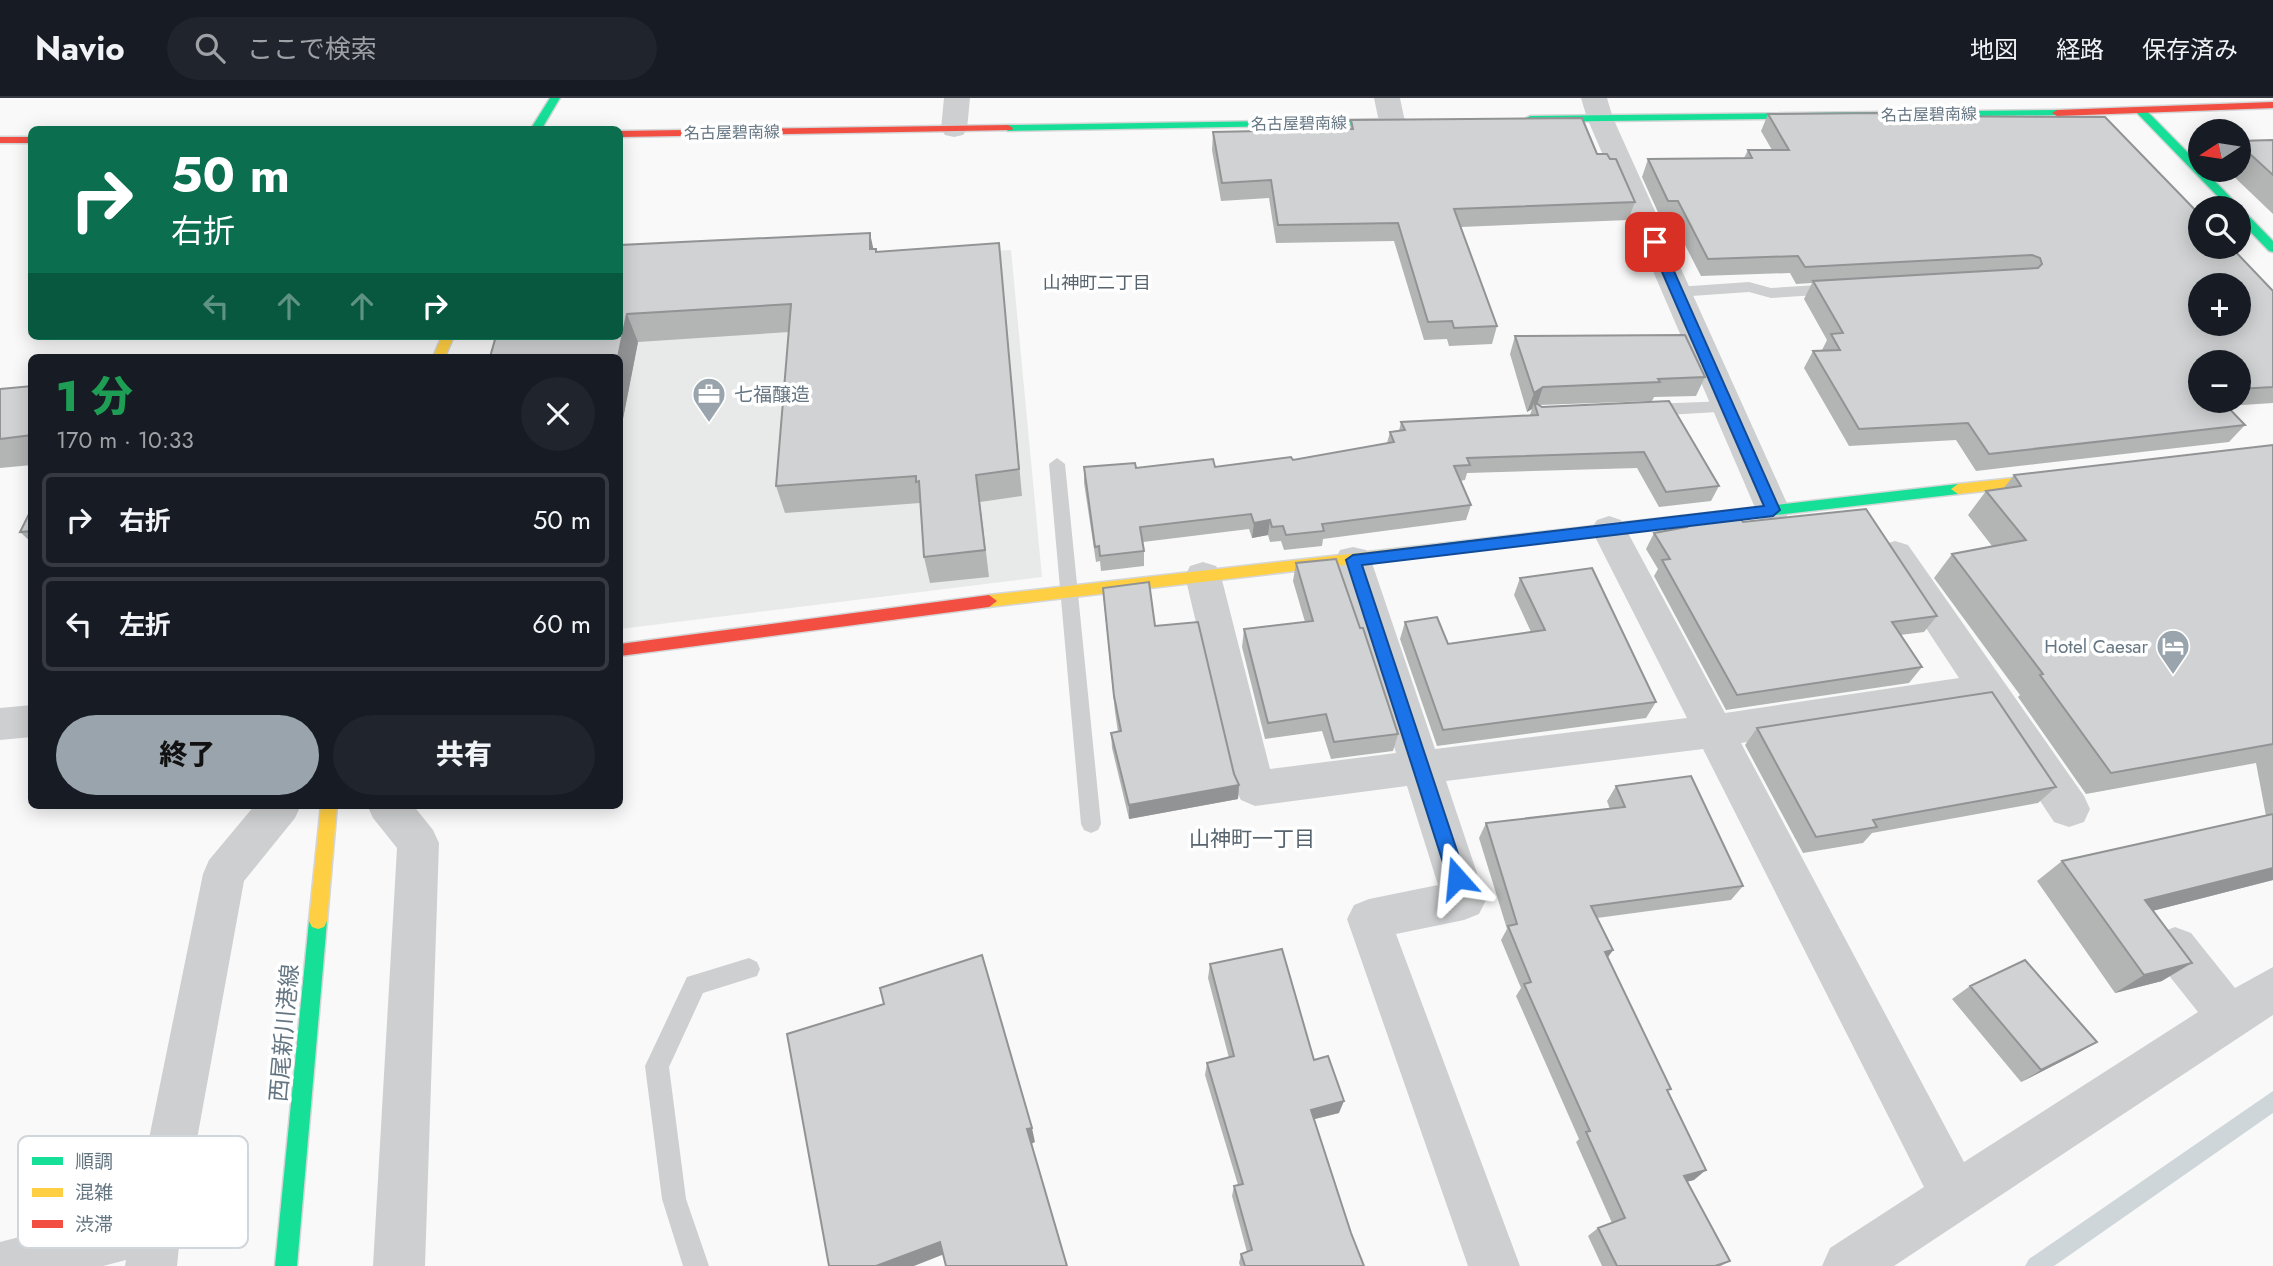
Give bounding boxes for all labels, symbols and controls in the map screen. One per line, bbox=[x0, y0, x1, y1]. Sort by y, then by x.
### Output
search box bbox=[167, 17, 657, 80]
text: Navio bbox=[35, 25, 125, 72]
icon: search bbox=[191, 29, 229, 67]
text: ここで検索 bbox=[247, 30, 377, 68]
text: 地図 bbox=[1970, 32, 2018, 67]
text: 経路 bbox=[2056, 32, 2104, 67]
text: 保存済み bbox=[2142, 32, 2238, 67]
street label: 名古屋碧南線 bbox=[1881, 102, 1977, 127]
street label: 名古屋碧南線 bbox=[1251, 111, 1347, 136]
north arrow bbox=[2188, 119, 2250, 182]
map controls bbox=[2188, 119, 2251, 413]
street label: 名古屋碧南線 bbox=[684, 120, 780, 145]
text: 50 m bbox=[171, 140, 290, 210]
icon: right bbox=[56, 154, 147, 245]
button: search bbox=[2188, 196, 2251, 259]
text: 右折 bbox=[171, 208, 235, 254]
pin bbox=[1625, 212, 1685, 272]
icon: arrive bbox=[1636, 223, 1674, 261]
district label: 山神町二丁目 bbox=[1043, 270, 1151, 296]
button: + bbox=[2188, 273, 2251, 336]
icon: left bbox=[197, 287, 235, 325]
icon: ahead bbox=[270, 287, 308, 325]
icon: ahead bbox=[343, 287, 381, 325]
icon: right bbox=[416, 287, 454, 325]
button: − bbox=[2188, 350, 2251, 413]
text: 1 分 bbox=[56, 366, 133, 427]
office icon: 七福醸造 bbox=[690, 375, 728, 424]
button: close bbox=[521, 377, 595, 451]
place label: 七福醸造 bbox=[734, 381, 810, 408]
text: 170 m · 10:33 bbox=[56, 423, 194, 457]
icon: right bbox=[60, 501, 98, 539]
text: 50 m bbox=[533, 501, 591, 539]
text: 右折 bbox=[119, 502, 171, 540]
icon: left bbox=[60, 605, 98, 643]
text: 60 m bbox=[532, 605, 591, 643]
text: 左折 bbox=[119, 606, 171, 644]
hotel icon: Hotel Caesar bbox=[2154, 627, 2192, 676]
place label: Hotel Caesar bbox=[2044, 633, 2148, 660]
button: 終了 bbox=[56, 715, 319, 795]
button: 共有 bbox=[333, 715, 595, 795]
district label: 山神町一丁目 bbox=[1189, 824, 1315, 854]
position arrow bbox=[1420, 841, 1494, 915]
street label: 西尾新川港線 bbox=[261, 963, 307, 1103]
legend bbox=[18, 1136, 248, 1248]
text: 順調 bbox=[75, 1148, 113, 1175]
text: 混雑 bbox=[75, 1179, 113, 1206]
text: 渋滞 bbox=[75, 1211, 113, 1238]

